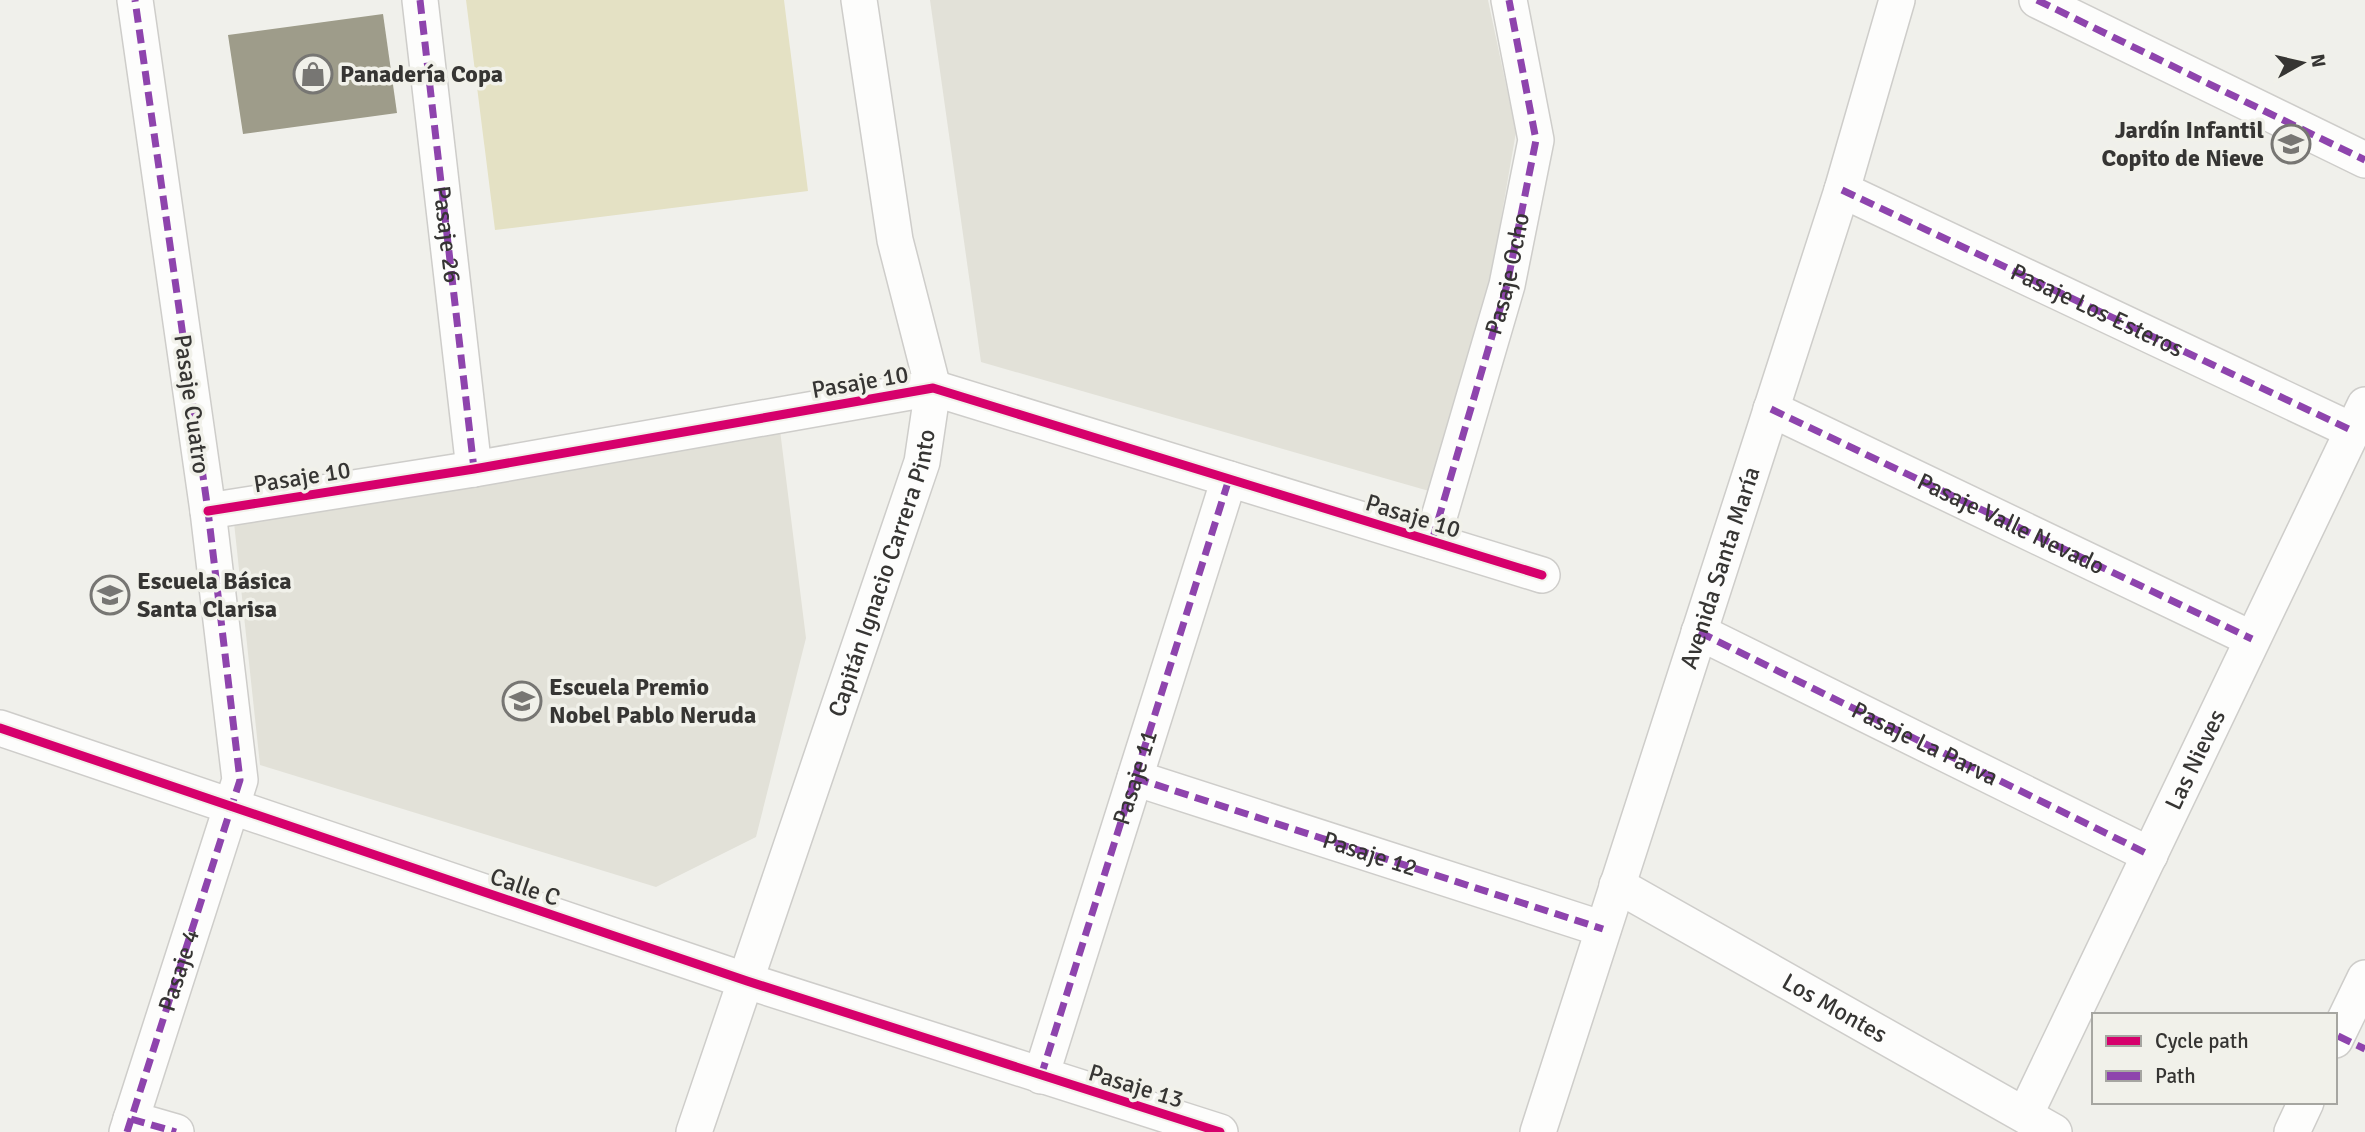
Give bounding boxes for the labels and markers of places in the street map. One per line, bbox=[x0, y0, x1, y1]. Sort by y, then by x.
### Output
shop icon: Panadería Copa bbox=[292, 53, 334, 95]
place label: Panadería Copa bbox=[340, 59, 503, 89]
place label: Jardín Infantil Copito de Nieve bbox=[2102, 115, 2264, 173]
school or university icon: Jardín Infantil Copito de Nieve bbox=[2270, 123, 2312, 165]
place label: Escuela Básica Santa Clarisa bbox=[137, 566, 292, 624]
school or university icon: Escuela Básica Santa Clarisa bbox=[89, 574, 131, 616]
place label: Escuela Premio Nobel Pablo Neruda bbox=[549, 672, 756, 730]
school or university icon: Escuela Premio Nobel Pablo Neruda bbox=[501, 680, 543, 722]

